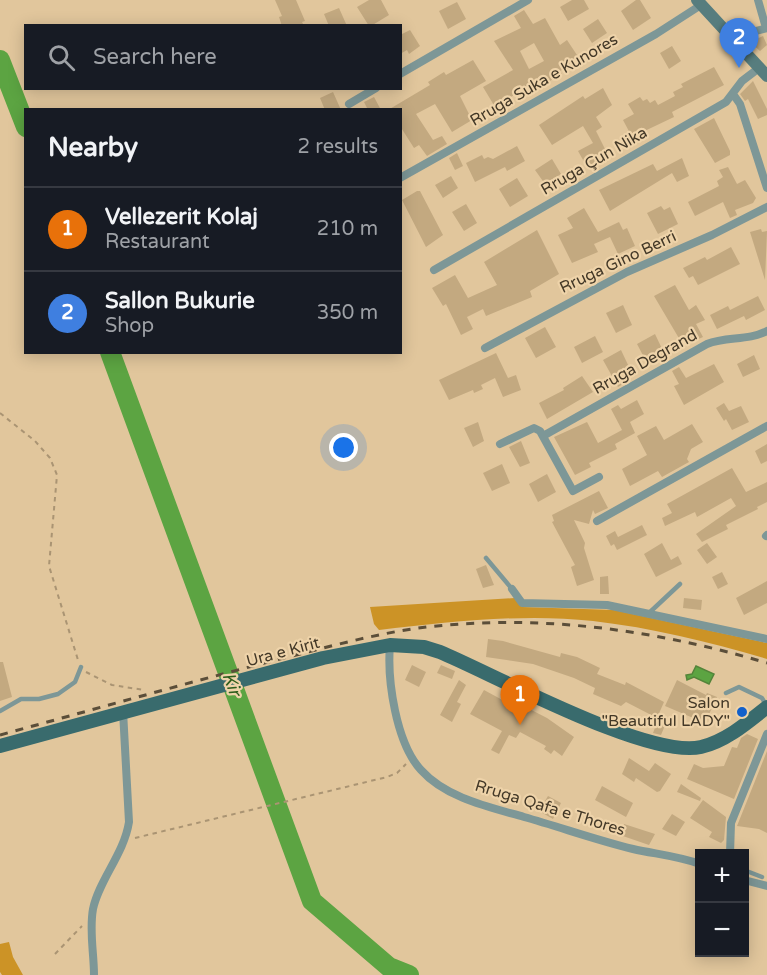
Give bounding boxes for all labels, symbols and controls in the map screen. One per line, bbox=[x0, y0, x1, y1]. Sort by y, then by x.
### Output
pin: 2 bbox=[720, 19, 758, 68]
search box bbox=[24, 24, 402, 90]
street label: Rruga Suka e Kunores bbox=[466, 29, 622, 131]
icon: search bbox=[45, 41, 78, 74]
text: Search here bbox=[93, 44, 217, 70]
street label: Rruga Çun Nika bbox=[537, 123, 651, 199]
text: Nearby bbox=[48, 132, 138, 163]
text: 2 results bbox=[298, 135, 378, 159]
text: Vellezerit Kolaj bbox=[105, 204, 258, 230]
text: 1 bbox=[61, 217, 74, 241]
text: 210 m bbox=[317, 217, 378, 241]
street label: Rruga Gino Berri bbox=[556, 226, 680, 298]
text: Restaurant bbox=[105, 230, 210, 254]
text: Sallon Bukurie bbox=[105, 288, 255, 314]
text: 2 bbox=[61, 301, 74, 325]
text: 350 m bbox=[317, 301, 378, 325]
text: Shop bbox=[105, 314, 154, 338]
street label: Rruga Degrand bbox=[589, 325, 701, 399]
your location bbox=[329, 433, 358, 462]
street label: Ura e Kirit bbox=[244, 633, 322, 671]
water label: Kir bbox=[218, 669, 247, 701]
pin: 1 bbox=[500, 676, 540, 725]
place label: Salon "Beautiful LADY" bbox=[601, 693, 730, 731]
marker: Salon "Beautiful LADY" bbox=[735, 705, 749, 719]
street label: Rruga Qafa e Thores bbox=[472, 776, 628, 840]
map controls bbox=[695, 849, 749, 957]
button: + bbox=[695, 849, 749, 903]
button: − bbox=[695, 903, 749, 957]

